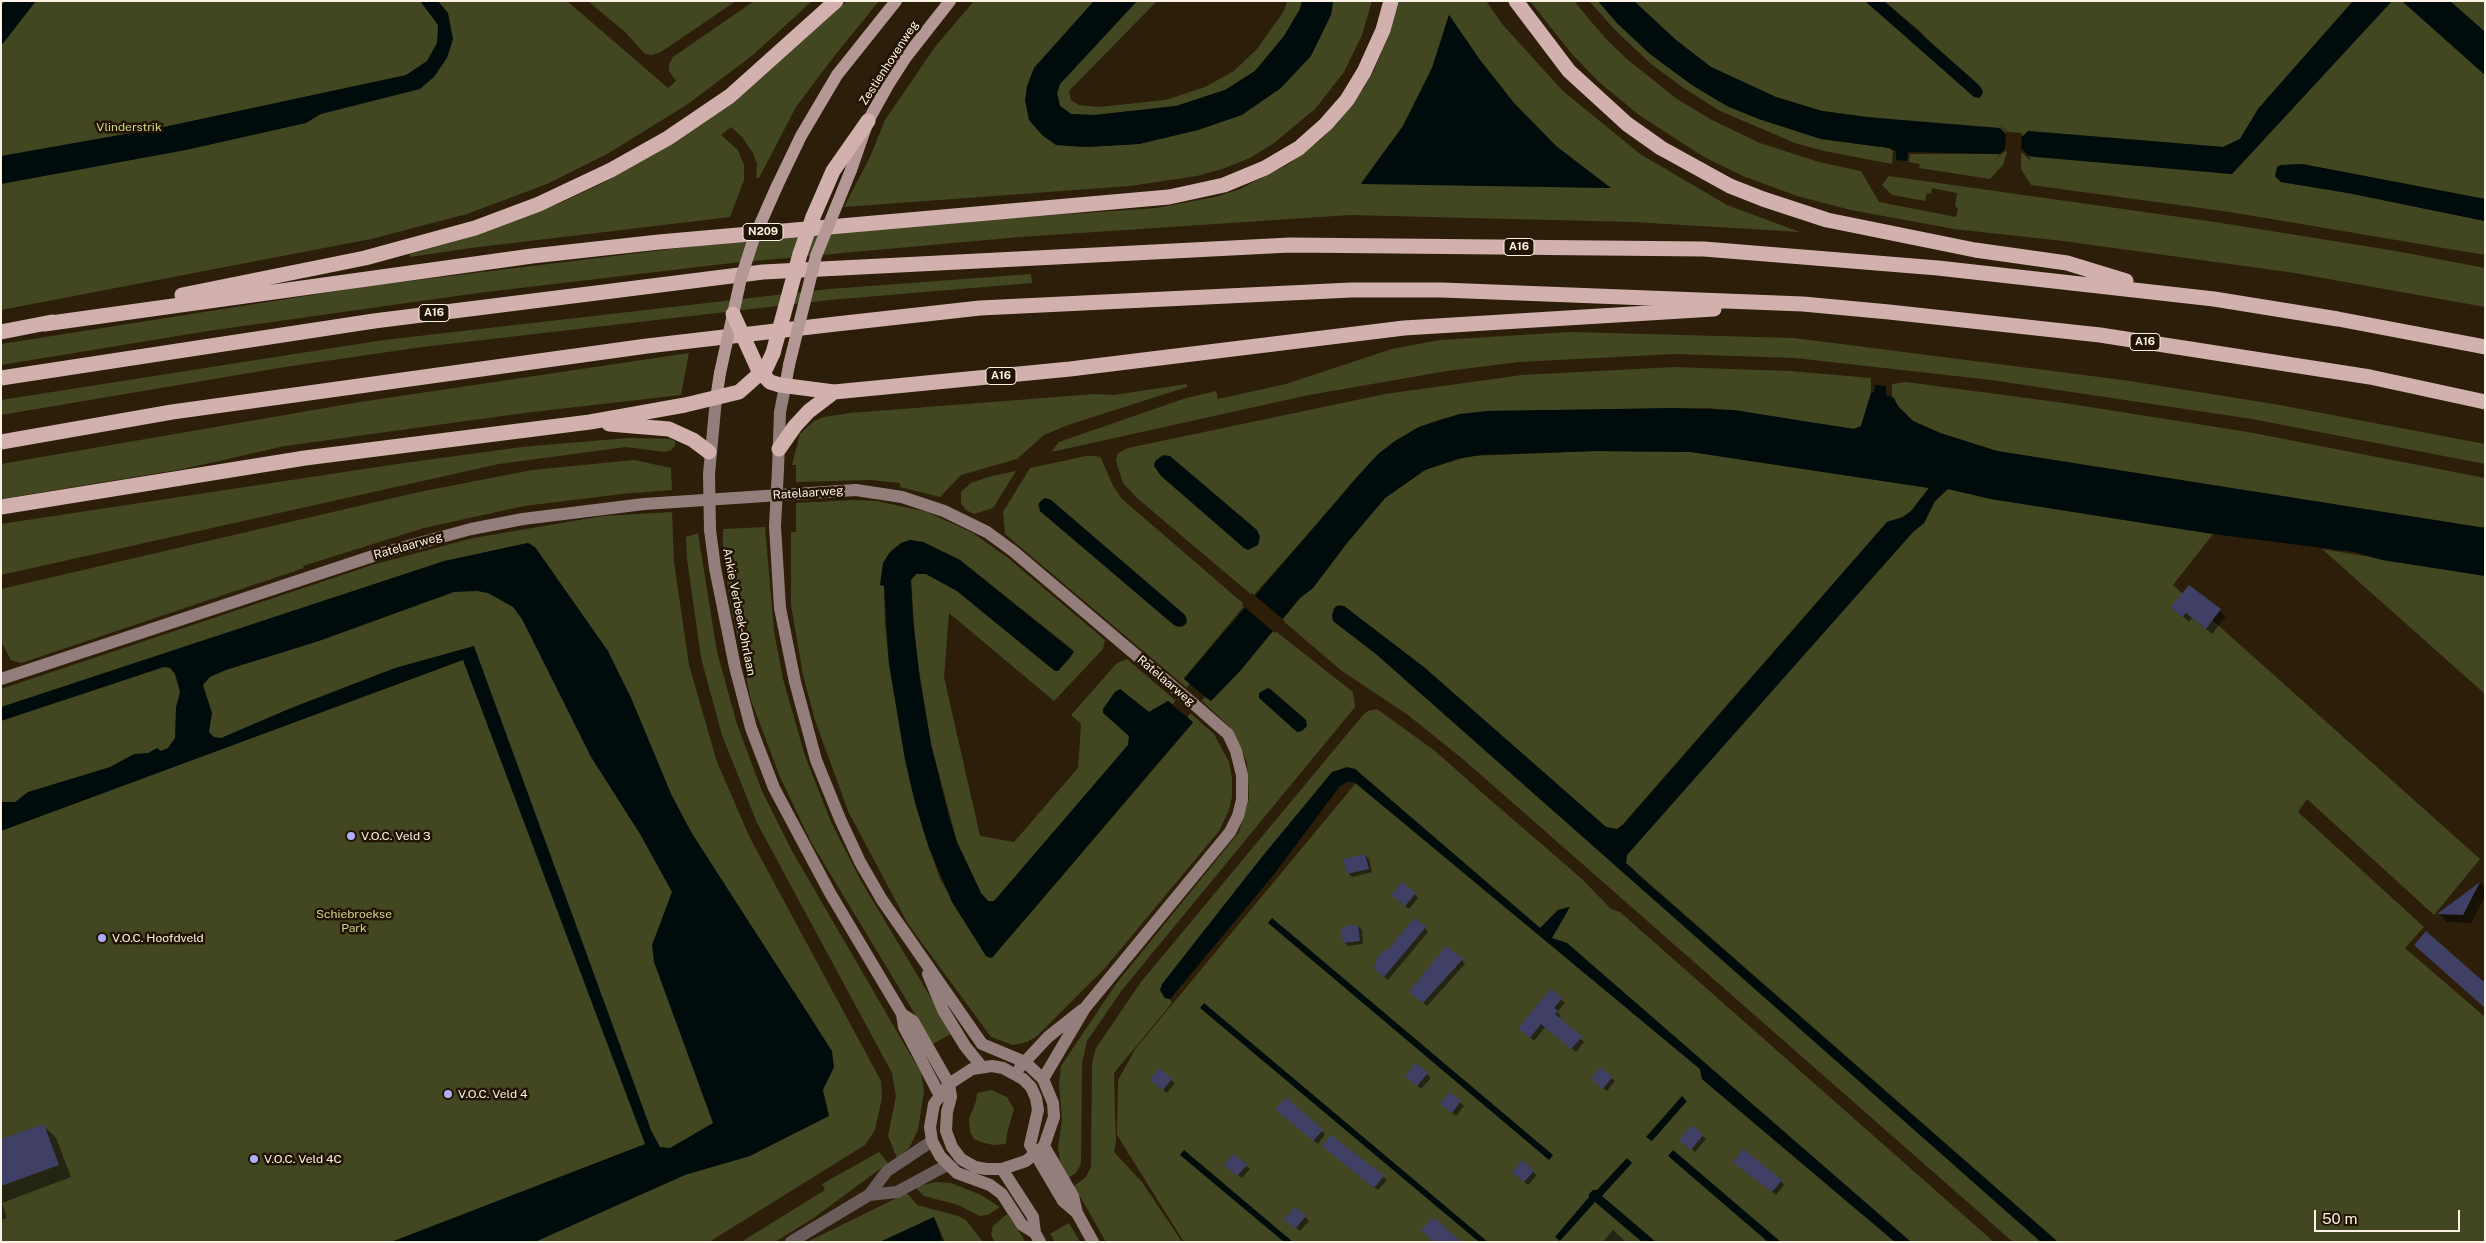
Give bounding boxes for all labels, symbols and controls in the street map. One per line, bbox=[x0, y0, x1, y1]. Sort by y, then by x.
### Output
street label: Zestienhovenweg bbox=[856, 18, 922, 108]
park label: Vlinderstrik bbox=[96, 120, 162, 134]
road number: N209 bbox=[743, 223, 783, 240]
road number: A16 bbox=[1504, 238, 1534, 256]
road number: A16 bbox=[419, 304, 449, 322]
road number: A16 bbox=[2130, 334, 2160, 351]
road number: A16 bbox=[986, 368, 1016, 384]
street label: Ratelaarweg bbox=[772, 483, 844, 503]
street label: Ratelaarweg bbox=[372, 529, 444, 563]
street label: Ankie Verbeek-Ohrlaan bbox=[720, 547, 758, 677]
street label: Ratelaarweg bbox=[1134, 653, 1198, 709]
place label: V.O.C. Veld 3 bbox=[361, 829, 431, 843]
marker: V.O.C. Veld 3 bbox=[345, 830, 357, 842]
park label: Schiebroekse Park bbox=[316, 907, 392, 935]
place label: V.O.C. Hoofdveld bbox=[112, 931, 204, 945]
marker: V.O.C. Hoofdveld bbox=[96, 932, 108, 944]
place label: V.O.C. Veld 4 bbox=[458, 1087, 528, 1101]
marker: V.O.C. Veld 4 bbox=[442, 1088, 454, 1100]
place label: V.O.C. Veld 4C bbox=[264, 1152, 342, 1166]
marker: V.O.C. Veld 4C bbox=[248, 1153, 260, 1165]
scale bar bbox=[2316, 1200, 2462, 1232]
text: 50 m bbox=[2322, 1210, 2357, 1227]

